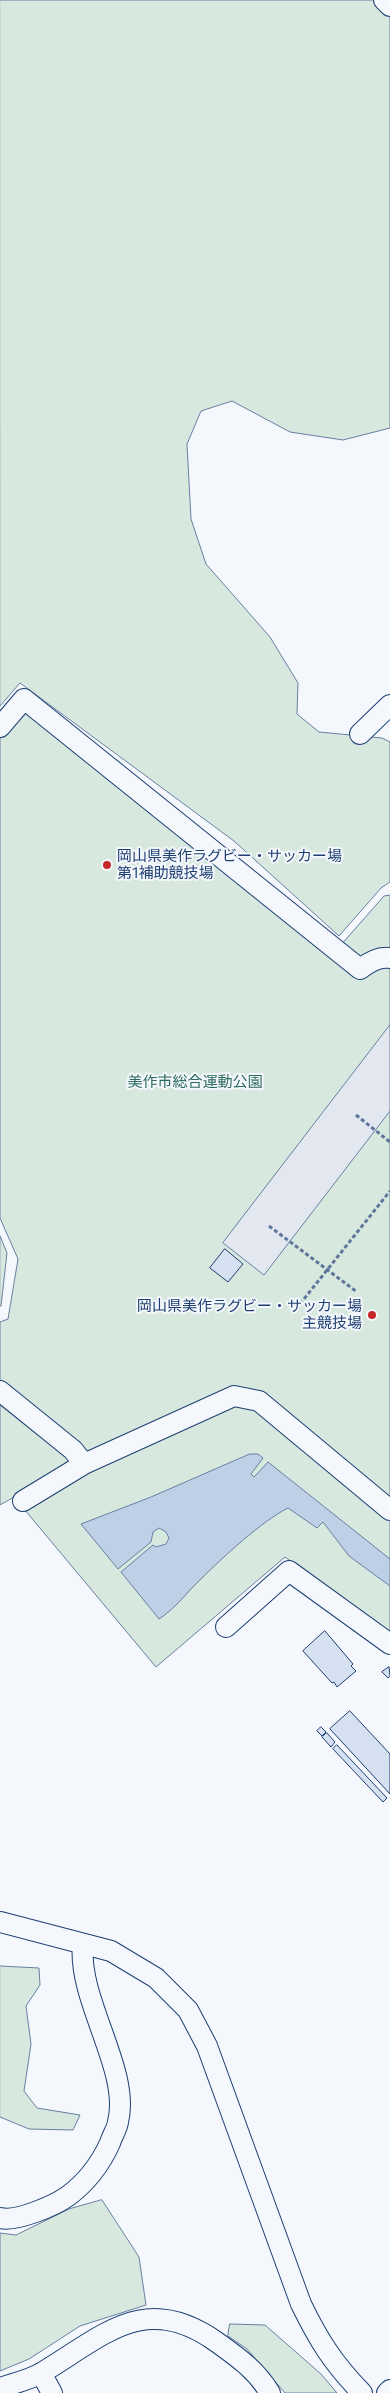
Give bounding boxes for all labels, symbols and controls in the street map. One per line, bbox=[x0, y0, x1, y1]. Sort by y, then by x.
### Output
place label: 岡山県美作ラグビー・サッカー場 第1補助競技場 bbox=[117, 847, 342, 882]
marker: 岡山県美作ラグビー・サッカー場 第1補助競技場 bbox=[101, 859, 113, 871]
park label: 美作市総合運動公園 bbox=[128, 1073, 262, 1091]
place label: 岡山県美作ラグビー・サッカー場 主競技場 bbox=[137, 1297, 362, 1332]
marker: 岡山県美作ラグビー・サッカー場 主競技場 bbox=[366, 1309, 378, 1321]

